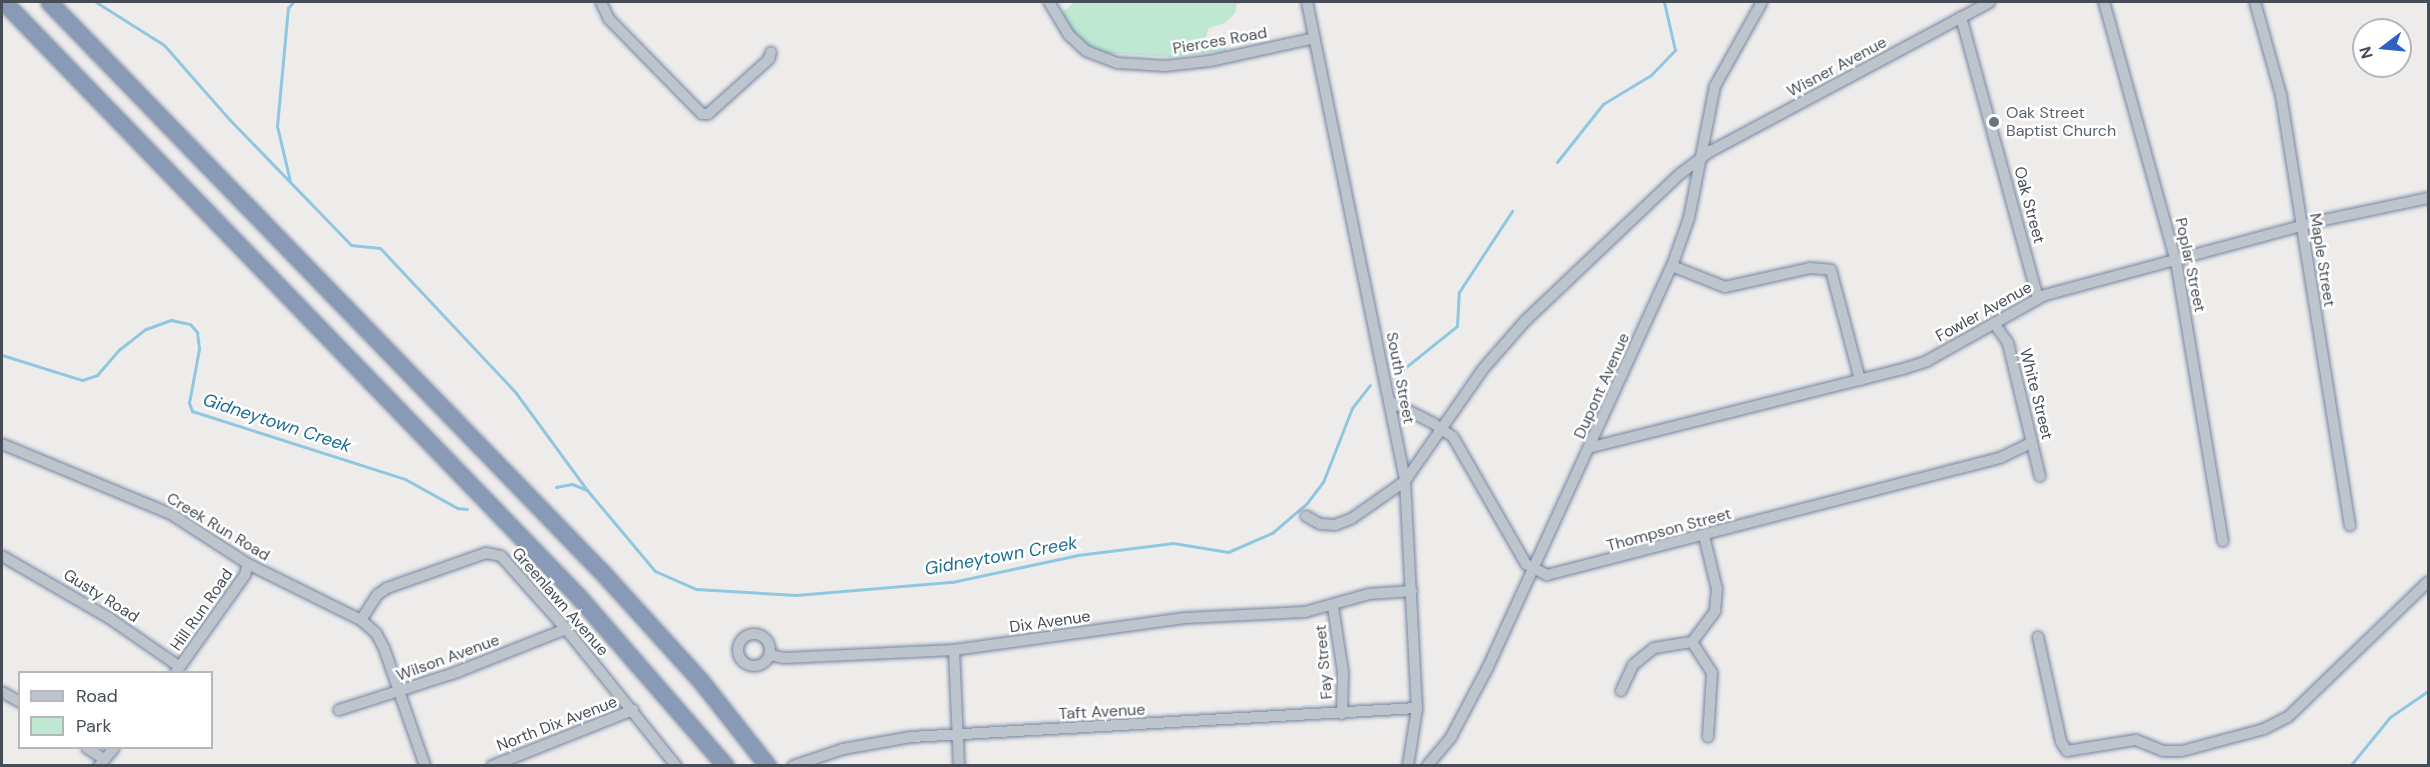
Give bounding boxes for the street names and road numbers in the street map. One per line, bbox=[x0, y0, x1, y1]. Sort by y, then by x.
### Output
street label: Pierces Road bbox=[1171, 23, 1269, 59]
street label: Wisner Avenue bbox=[1784, 33, 1890, 101]
street label: Oak Street bbox=[2010, 164, 2048, 246]
street label: Maple Street bbox=[2305, 212, 2339, 308]
street label: Poplar Street bbox=[2171, 216, 2209, 314]
street label: Fowler Avenue bbox=[1933, 278, 2035, 346]
street label: Dupont Avenue bbox=[1570, 330, 1634, 442]
street label: South Street bbox=[1382, 331, 1418, 425]
street label: White Street bbox=[2015, 346, 2057, 442]
street label: Creek Run Road bbox=[163, 489, 273, 565]
street label: Thompson Street bbox=[1605, 504, 1733, 556]
street label: Greenlawn Avenue bbox=[508, 544, 612, 660]
street label: Gusty Road bbox=[60, 565, 142, 627]
street label: Hill Run Road bbox=[167, 565, 237, 655]
street label: Dix Avenue bbox=[1008, 607, 1092, 637]
street label: Fay Street bbox=[1311, 624, 1337, 700]
street label: Wilson Avenue bbox=[394, 630, 502, 686]
street label: North Dix Avenue bbox=[494, 692, 620, 756]
street label: Taft Avenue bbox=[1058, 700, 1146, 724]

